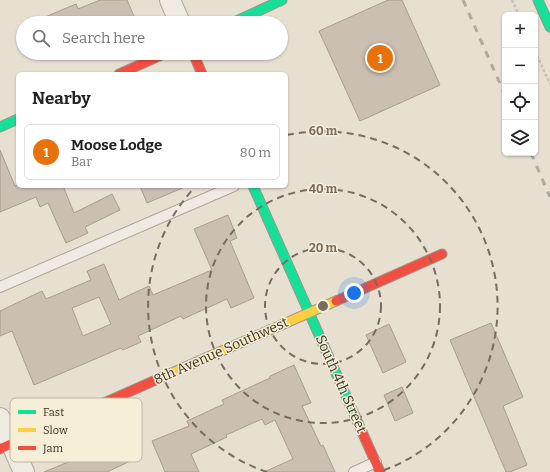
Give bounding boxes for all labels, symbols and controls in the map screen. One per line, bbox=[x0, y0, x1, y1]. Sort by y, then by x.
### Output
map controls bbox=[502, 12, 538, 156]
button: + bbox=[502, 12, 538, 48]
search box bbox=[16, 16, 288, 60]
icon: search bbox=[30, 27, 52, 49]
text: Search here bbox=[62, 29, 145, 47]
pin: 1 bbox=[367, 43, 393, 73]
button: − bbox=[502, 48, 538, 84]
button: locate bbox=[502, 84, 538, 120]
text: Nearby bbox=[32, 88, 91, 109]
button: layers bbox=[502, 120, 538, 156]
text: 60 m bbox=[309, 124, 338, 138]
text: Moose Lodge bbox=[71, 136, 162, 154]
text: 1 bbox=[43, 145, 49, 160]
text: 80 m bbox=[240, 145, 271, 160]
text: Bar bbox=[71, 154, 92, 169]
text: 40 m bbox=[309, 182, 338, 196]
text: 20 m bbox=[309, 241, 338, 255]
your location bbox=[344, 283, 364, 303]
centre of rings bbox=[316, 299, 330, 313]
street label: 8th Avenue Southwest bbox=[151, 314, 291, 388]
street label: South 4th Street bbox=[312, 332, 370, 436]
legend bbox=[10, 398, 142, 462]
text: Fast bbox=[43, 406, 64, 419]
text: Slow bbox=[43, 424, 68, 437]
text: Jam bbox=[42, 442, 63, 455]

